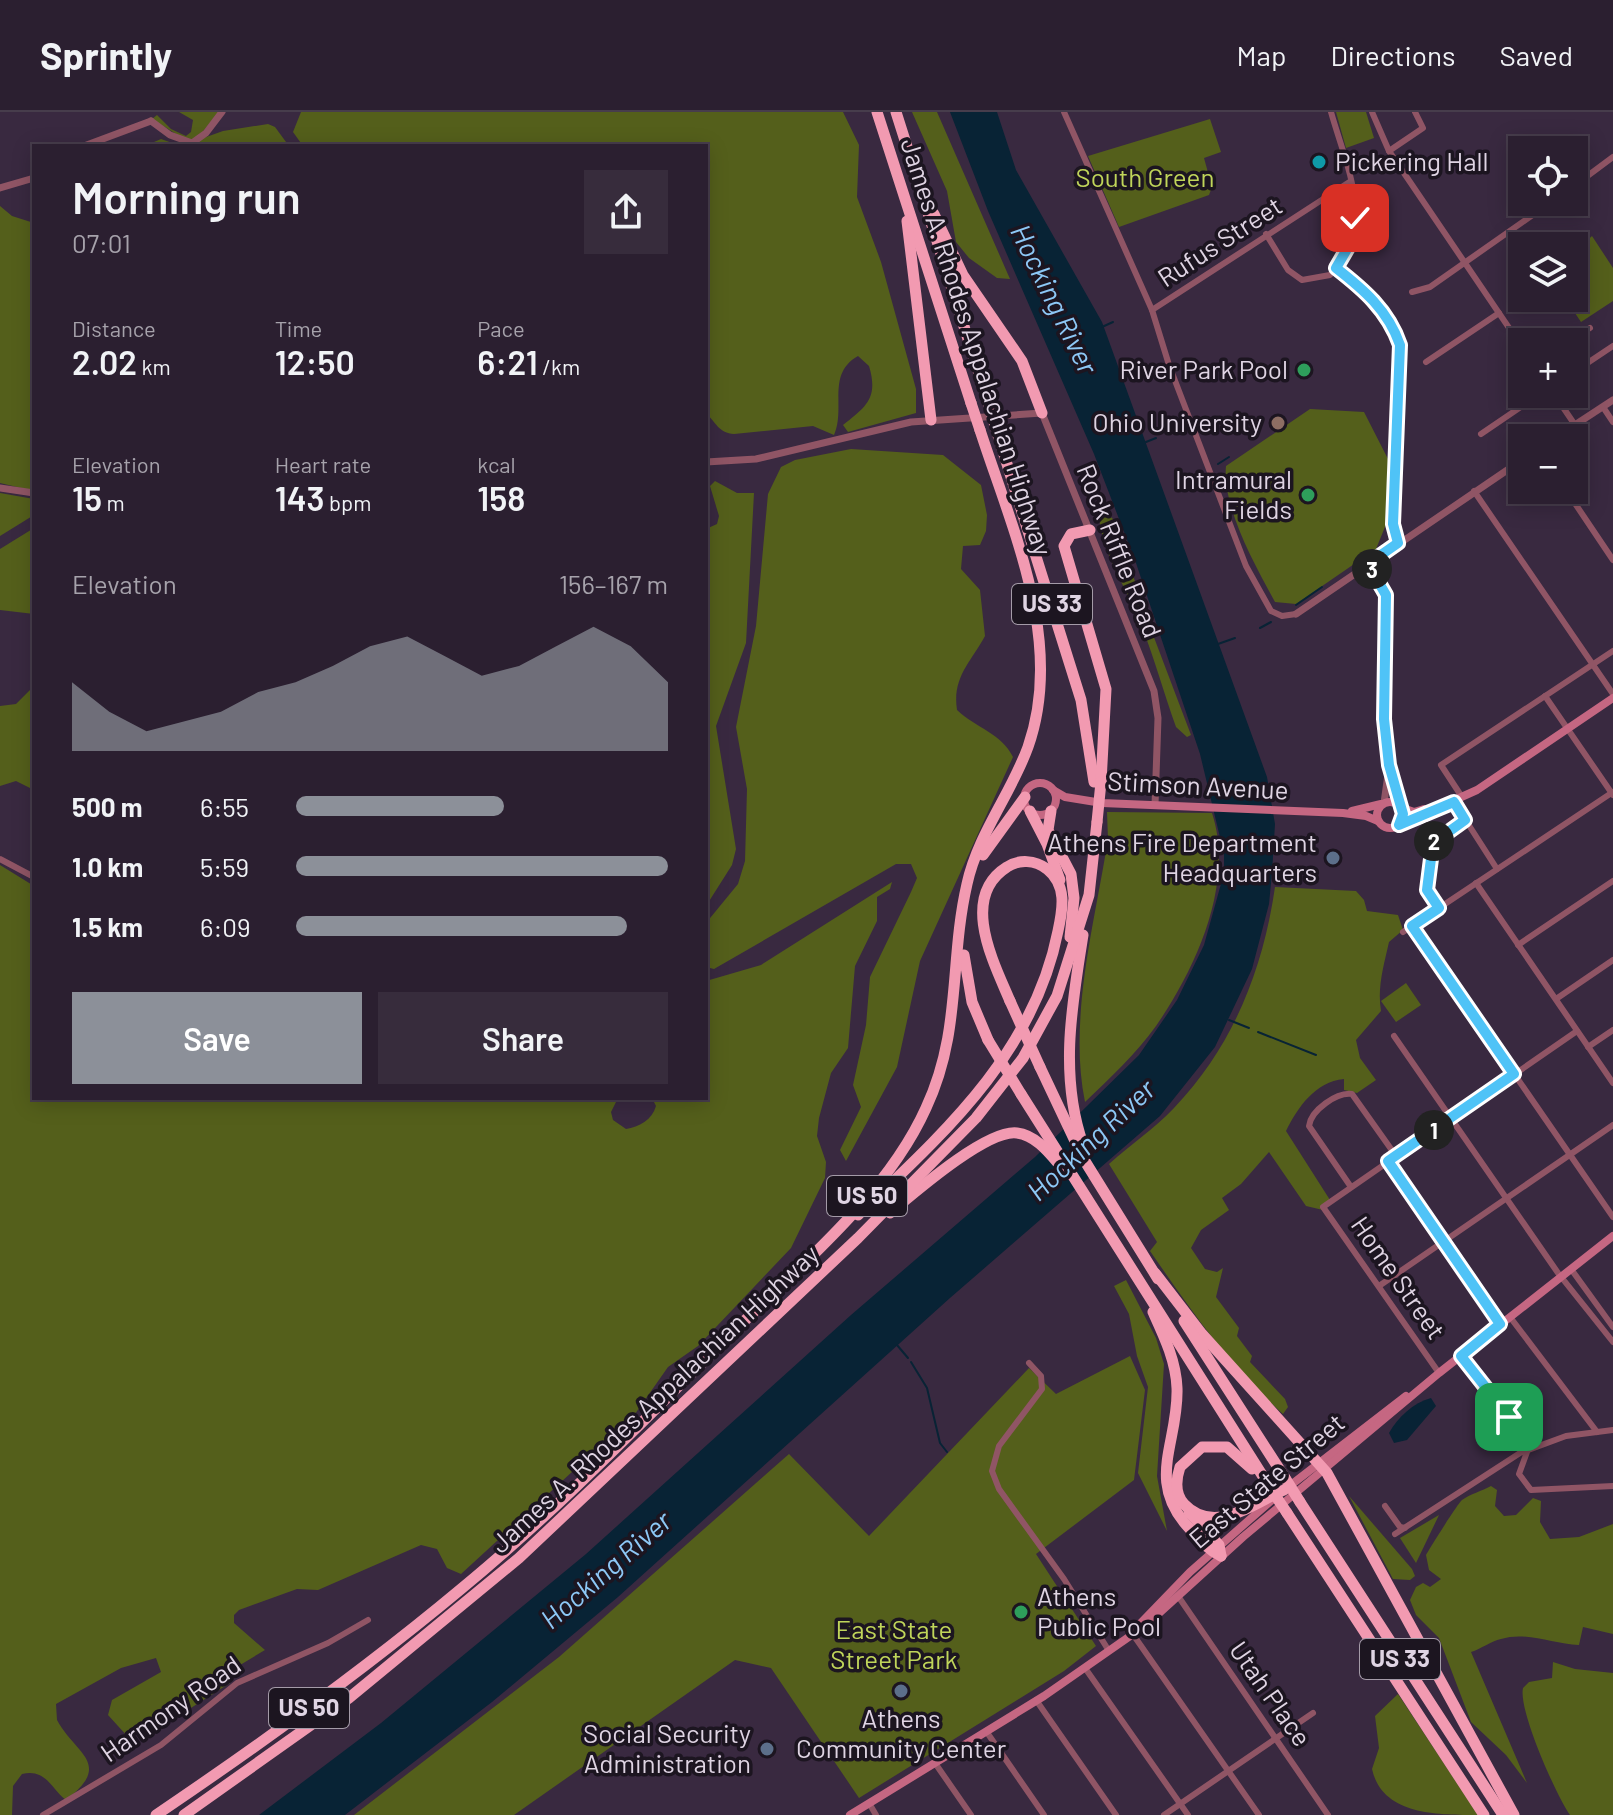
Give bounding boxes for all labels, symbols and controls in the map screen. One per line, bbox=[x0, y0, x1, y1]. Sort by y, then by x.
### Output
text: Sprintly bbox=[40, 32, 172, 78]
text: Map bbox=[1237, 38, 1286, 72]
text: Directions bbox=[1330, 38, 1456, 72]
text: Saved bbox=[1500, 38, 1573, 72]
street label: James A. Rhodes Appalachian Highway bbox=[895, 134, 1060, 559]
map controls bbox=[1508, 136, 1588, 504]
button: locate bbox=[1508, 136, 1588, 216]
place label: Pickering Hall bbox=[1335, 145, 1488, 176]
marker: Pickering Hall bbox=[1310, 153, 1328, 171]
park label: South Green bbox=[1076, 161, 1214, 192]
text: Morning run bbox=[72, 170, 301, 223]
button: share bbox=[584, 170, 668, 254]
pin bbox=[1321, 184, 1389, 252]
street label: Rufus Street bbox=[1151, 189, 1287, 292]
icon: check bbox=[1333, 196, 1377, 240]
water label: Hocking River bbox=[1004, 218, 1106, 380]
text: 07:01 bbox=[72, 227, 131, 258]
button: layers bbox=[1508, 232, 1588, 312]
text: Distance bbox=[72, 315, 156, 341]
text: Time bbox=[275, 315, 322, 341]
text: Pace bbox=[477, 315, 525, 341]
button: + bbox=[1508, 328, 1588, 408]
text: 2.02 bbox=[72, 341, 137, 382]
text: 12:50 bbox=[275, 341, 355, 382]
text: 6:21 bbox=[477, 341, 538, 382]
text: km bbox=[137, 353, 171, 379]
text: /km bbox=[538, 353, 580, 379]
place label: River Park Pool bbox=[1119, 353, 1288, 384]
marker: River Park Pool bbox=[1295, 361, 1313, 379]
place label: Ohio University bbox=[1093, 406, 1262, 437]
marker: Ohio University bbox=[1269, 414, 1287, 432]
button: − bbox=[1508, 424, 1588, 504]
text: Elevation bbox=[72, 451, 161, 477]
text: Heart rate bbox=[275, 451, 371, 477]
text: kcal bbox=[477, 451, 516, 477]
street label: Rock Riffle Road bbox=[1071, 459, 1169, 642]
place label: Intramural Fields bbox=[1175, 463, 1292, 524]
text: 15 bbox=[72, 477, 102, 518]
text: 143 bbox=[275, 477, 325, 518]
text: 158 bbox=[477, 477, 525, 518]
marker: Intramural Fields bbox=[1299, 486, 1317, 504]
text: m bbox=[102, 489, 125, 515]
text: bpm bbox=[325, 489, 371, 515]
pin: 3 bbox=[1352, 549, 1392, 589]
text: 3 bbox=[1366, 556, 1378, 582]
text: Elevation bbox=[72, 568, 177, 599]
text: 156–167 m bbox=[559, 568, 668, 599]
road number: US 33 bbox=[1012, 584, 1092, 624]
street label: Stimson Avenue bbox=[1107, 764, 1289, 805]
text: 500 m bbox=[72, 791, 143, 822]
text: 6:55 bbox=[200, 791, 249, 822]
pin: 2 bbox=[1414, 821, 1454, 861]
place label: Athens Fire Department Headquarters bbox=[1047, 826, 1317, 887]
text: 2 bbox=[1428, 828, 1440, 854]
marker: Athens Fire Department Headquarters bbox=[1324, 849, 1342, 867]
text: 1.0 km bbox=[72, 851, 143, 882]
text: 5:59 bbox=[200, 851, 249, 882]
text: 1.5 km bbox=[72, 911, 143, 942]
text: 6:09 bbox=[200, 911, 250, 942]
button: Save bbox=[72, 992, 362, 1084]
button: Share bbox=[378, 992, 668, 1084]
water label: Hocking River bbox=[1019, 1071, 1162, 1207]
pin: 1 bbox=[1414, 1110, 1454, 1150]
text: 1 bbox=[1430, 1117, 1438, 1143]
road number: US 50 bbox=[827, 1176, 907, 1216]
street label: Home Street bbox=[1346, 1210, 1453, 1344]
street label: James A. Rhodes Appalachian Highway bbox=[484, 1237, 824, 1558]
pin bbox=[1475, 1383, 1543, 1451]
icon: arrive bbox=[1487, 1395, 1531, 1439]
street label: East State Street bbox=[1182, 1406, 1350, 1554]
water label: Hocking River bbox=[533, 1502, 679, 1635]
place label: Athens Public Pool bbox=[1037, 1580, 1161, 1641]
marker: Athens Public Pool bbox=[1012, 1603, 1030, 1621]
park label: East State Street Park bbox=[830, 1613, 958, 1674]
street label: Utah Place bbox=[1224, 1635, 1319, 1751]
road number: US 33 bbox=[1360, 1639, 1440, 1679]
street label: Harmony Road bbox=[94, 1648, 246, 1767]
marker: Athens Community Center bbox=[892, 1682, 910, 1700]
road number: US 50 bbox=[269, 1688, 349, 1728]
place label: Athens Community Center bbox=[796, 1702, 1007, 1763]
place label: Social Security Administration bbox=[583, 1717, 751, 1778]
marker: Social Security Administration bbox=[758, 1740, 776, 1758]

